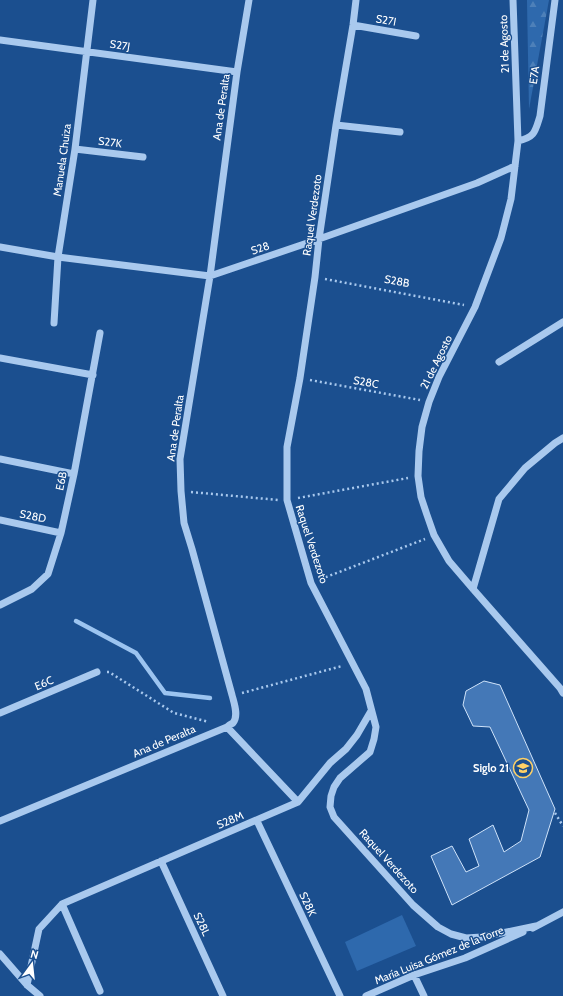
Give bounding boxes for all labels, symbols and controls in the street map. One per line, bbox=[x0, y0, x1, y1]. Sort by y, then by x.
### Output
street label: S27I bbox=[375, 11, 397, 29]
street label: 21 de Agosto bbox=[496, 15, 512, 73]
street label: S27J bbox=[109, 37, 131, 53]
street label: E7A bbox=[526, 65, 542, 85]
street label: Ana de Peralta bbox=[209, 72, 233, 141]
street label: Manuela Chuiza bbox=[50, 122, 74, 197]
street label: S27K bbox=[97, 134, 124, 151]
street label: Raquel Verdezoto bbox=[299, 173, 325, 257]
street label: S28 bbox=[249, 238, 271, 258]
street label: S28B bbox=[383, 272, 411, 290]
street label: 21 de Agosto bbox=[417, 333, 455, 391]
street label: S28C bbox=[352, 373, 380, 391]
street label: Ana de Peralta bbox=[163, 393, 187, 462]
street label: E6B bbox=[52, 470, 70, 492]
street label: Raquel Verdezoto bbox=[293, 503, 331, 585]
street label: S28D bbox=[18, 507, 48, 525]
street label: E6C bbox=[32, 673, 56, 693]
street label: Ana de Peralta bbox=[130, 721, 198, 761]
school or university icon: Siglo 21 bbox=[512, 757, 534, 779]
place label: Siglo 21 bbox=[473, 761, 509, 775]
street label: S28M bbox=[214, 808, 246, 832]
street label: Raquel Verdezoto bbox=[356, 826, 422, 896]
street label: S28K bbox=[296, 890, 320, 919]
street label: S28L bbox=[191, 910, 214, 938]
street label: María Luisa Gómez de la Torre bbox=[372, 923, 506, 987]
north arrow bbox=[12, 944, 52, 984]
text: N bbox=[29, 947, 40, 962]

